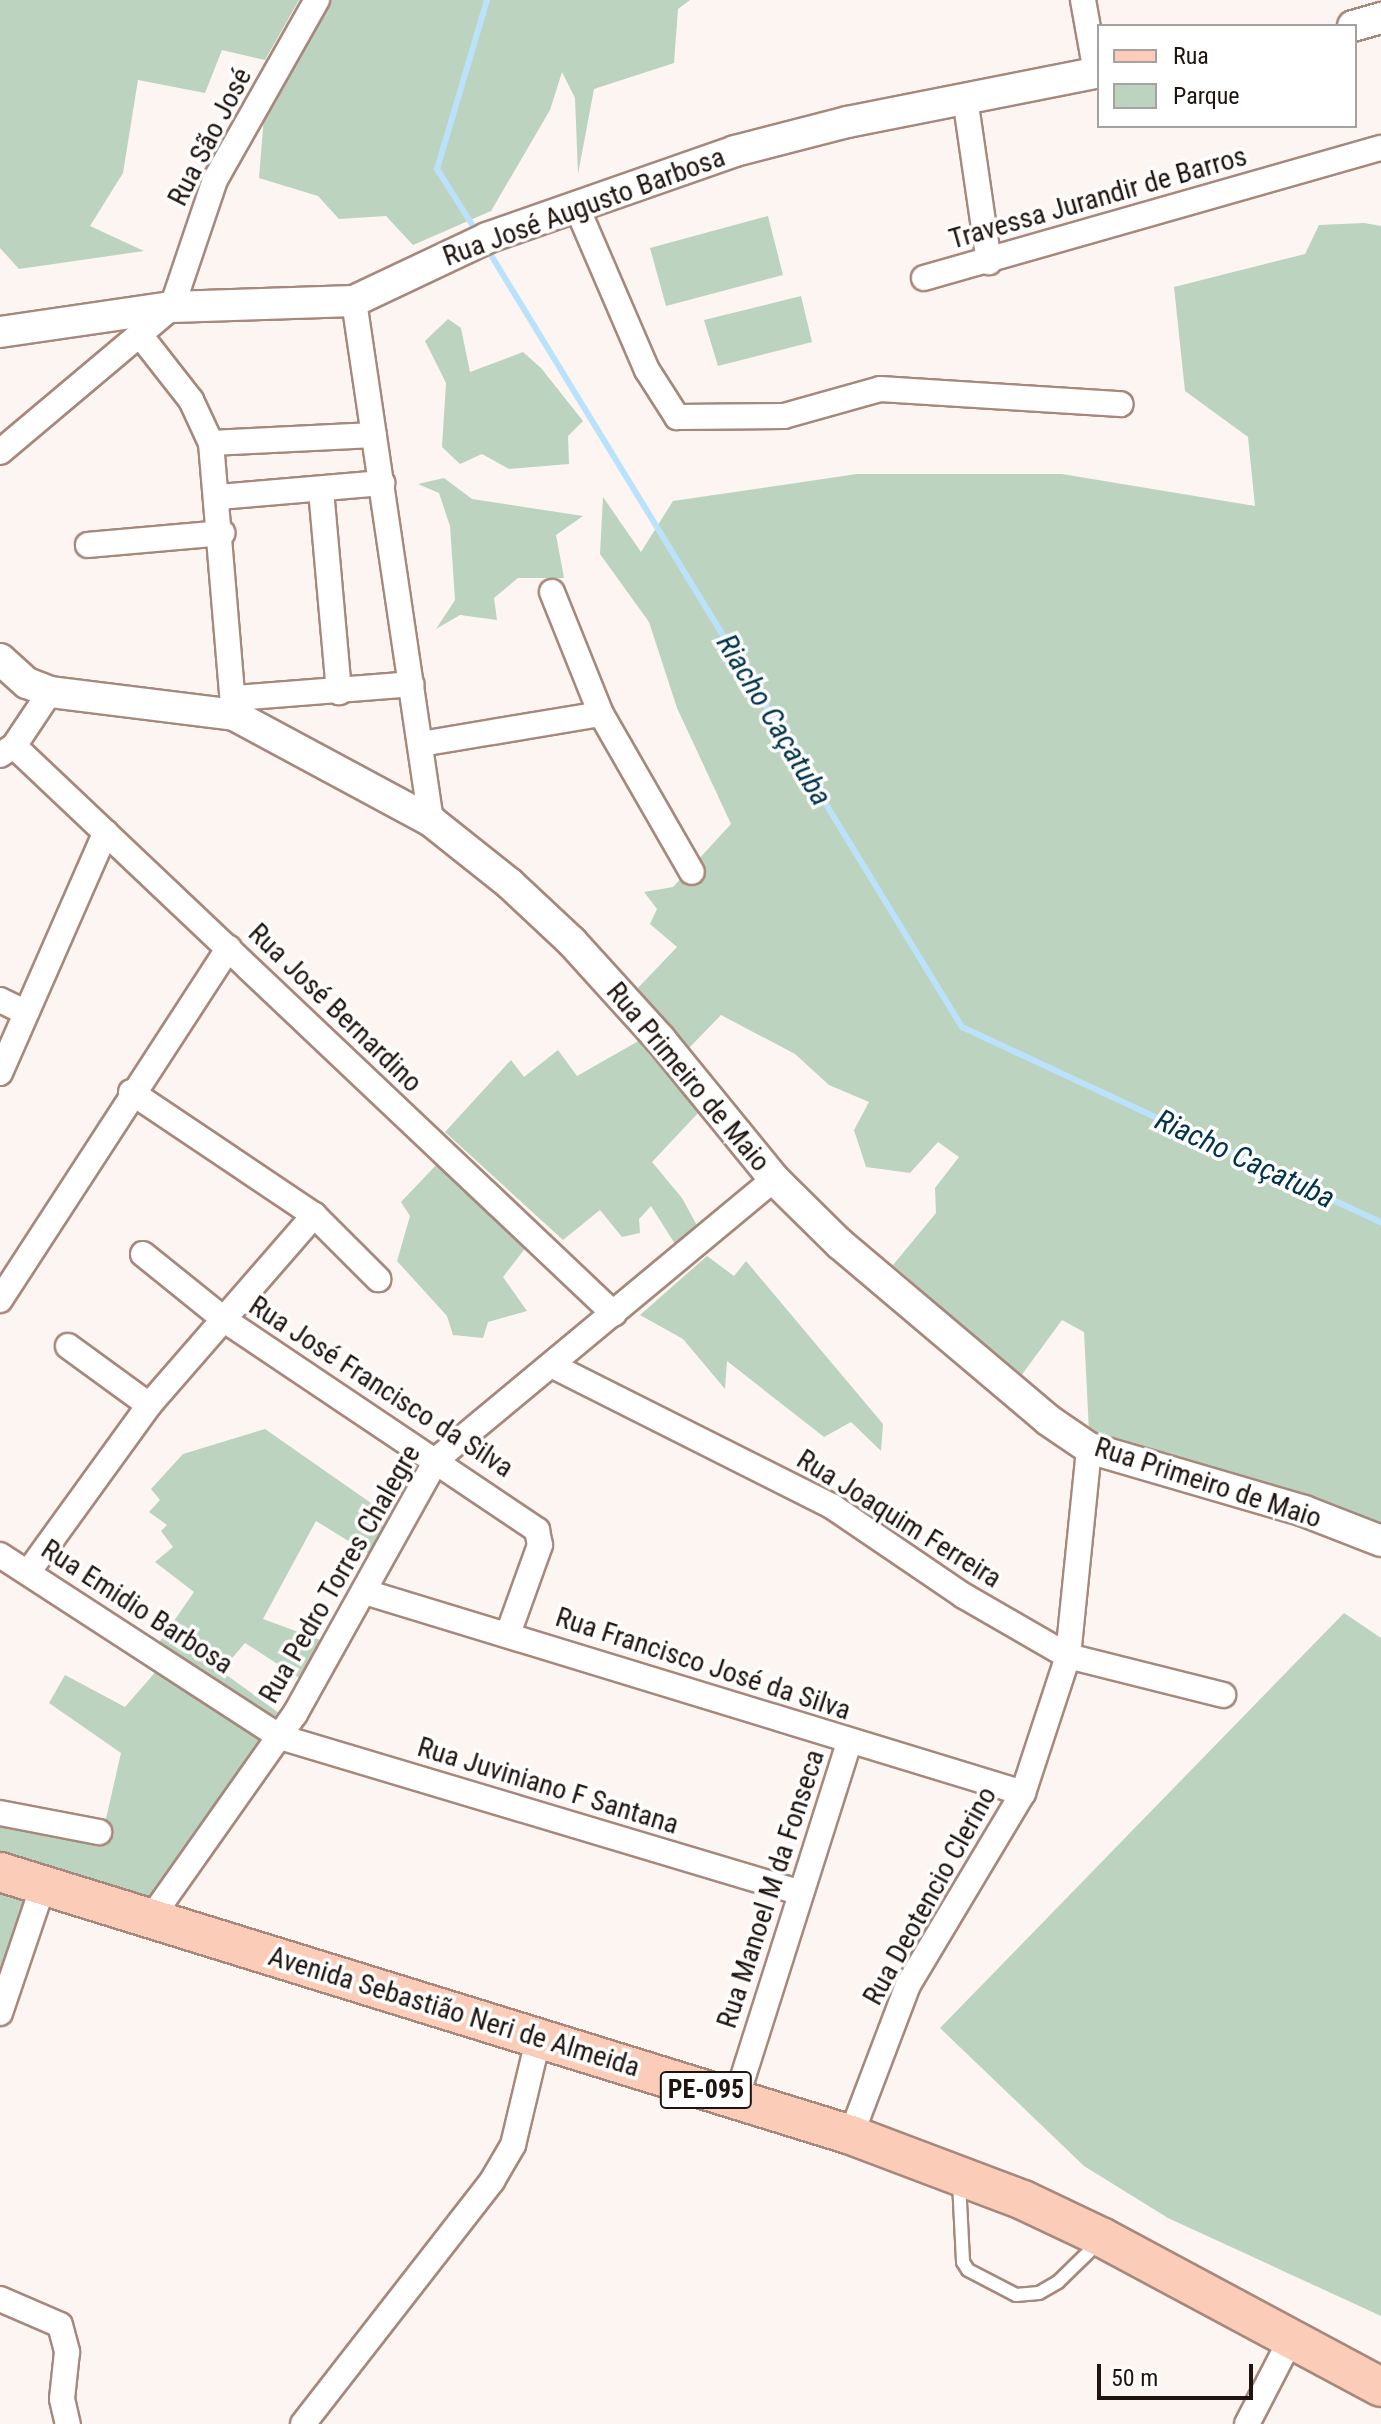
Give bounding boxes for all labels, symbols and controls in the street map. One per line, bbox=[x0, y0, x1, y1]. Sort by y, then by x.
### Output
legend bbox=[1097, 24, 1357, 128]
text: Rua bbox=[1173, 42, 1209, 70]
street label: Rua São José bbox=[161, 62, 259, 212]
text: Parque bbox=[1173, 82, 1240, 110]
street label: Travessa Jurandir de Barros bbox=[945, 139, 1251, 257]
street label: Rua José Augusto Barbosa bbox=[438, 140, 730, 274]
water label: Riacho Caçatuba bbox=[709, 628, 839, 812]
street label: Rua José Bernardino bbox=[241, 917, 429, 1099]
street label: Rua Primeiro de Maio bbox=[599, 976, 777, 1178]
water label: Riacho Caçatuba bbox=[1150, 1102, 1340, 1216]
street label: Rua José Francisco da Silva bbox=[243, 1289, 519, 1485]
street label: Rua Primeiro de Maio bbox=[1090, 1430, 1326, 1536]
street label: Rua Pedro Torres Chalegre bbox=[252, 1439, 428, 1709]
street label: Rua Joaquim Ferreira bbox=[791, 1443, 1007, 1595]
street label: Rua Emidio Barbosa bbox=[35, 1533, 239, 1681]
street label: Rua Francisco José da Silva bbox=[551, 1600, 855, 1728]
street label: Rua Juviniano F Santana bbox=[413, 1730, 683, 1842]
street label: Rua Manoel M da Fonseca bbox=[710, 1746, 832, 2032]
street label: Rua Deotencio Clerino bbox=[856, 1781, 1004, 2011]
street label: Avenida Sebastião Neri de Almeida bbox=[264, 1939, 644, 2085]
road number: PE-095 bbox=[658, 2068, 754, 2112]
scale bar bbox=[1101, 2348, 1257, 2398]
text: 50 m bbox=[1111, 2364, 1158, 2392]

